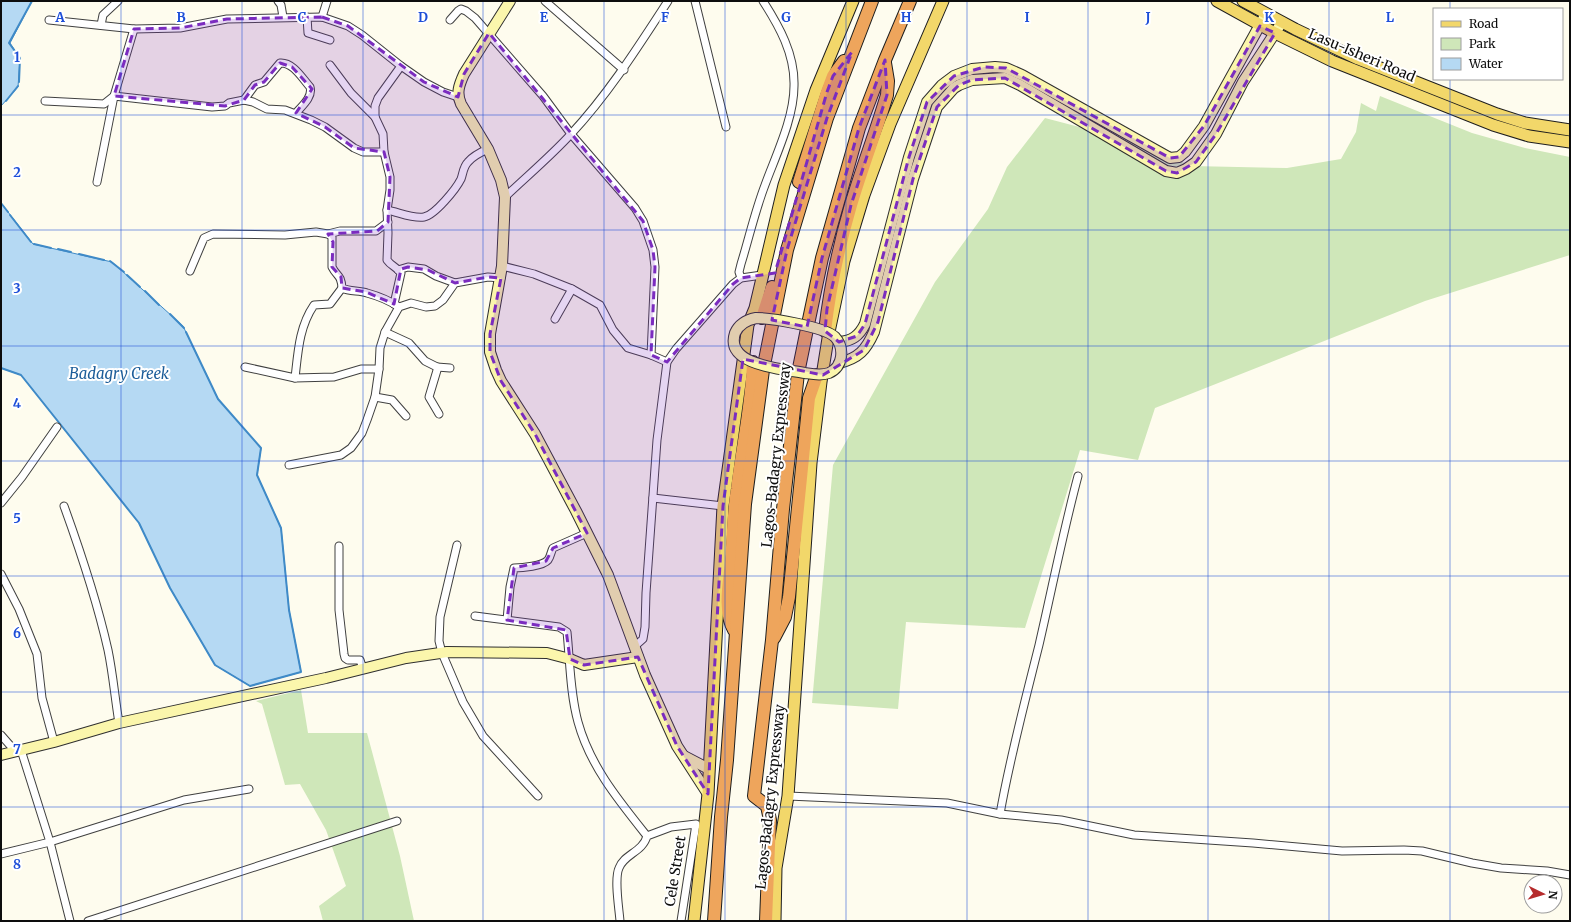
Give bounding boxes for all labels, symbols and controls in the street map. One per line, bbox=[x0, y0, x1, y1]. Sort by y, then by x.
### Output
legend bbox=[1433, 8, 1563, 80]
text: A bbox=[54, 9, 65, 26]
text: B bbox=[176, 9, 186, 26]
text: C bbox=[298, 9, 307, 26]
text: D bbox=[418, 9, 428, 26]
text: E bbox=[540, 9, 549, 26]
text: F bbox=[661, 9, 669, 26]
text: G bbox=[781, 9, 791, 26]
text: H bbox=[901, 9, 912, 26]
text: I bbox=[1024, 9, 1030, 26]
text: J bbox=[1144, 9, 1151, 26]
text: K bbox=[1264, 9, 1274, 26]
text: L bbox=[1386, 9, 1395, 26]
text: Road bbox=[1469, 16, 1498, 31]
street label: Lasu-Isheri Road bbox=[1306, 24, 1419, 86]
text: Park bbox=[1469, 36, 1496, 51]
text: 1 bbox=[14, 49, 20, 66]
text: Water bbox=[1468, 56, 1504, 71]
text: 2 bbox=[13, 164, 21, 181]
text: 3 bbox=[13, 280, 21, 297]
street label: Lagos-Badagry Expressway bbox=[757, 361, 795, 548]
water label: Badagry Creek bbox=[69, 364, 170, 383]
text: 4 bbox=[13, 395, 22, 412]
text: 5 bbox=[13, 510, 21, 527]
text: 6 bbox=[13, 625, 21, 642]
street label: Lagos-Badagry Expressway bbox=[751, 703, 789, 890]
text: 7 bbox=[13, 741, 21, 758]
street label: Cele Street bbox=[661, 834, 690, 908]
text: 8 bbox=[13, 856, 21, 873]
north arrow bbox=[1523, 874, 1563, 914]
text: N bbox=[1546, 890, 1560, 900]

